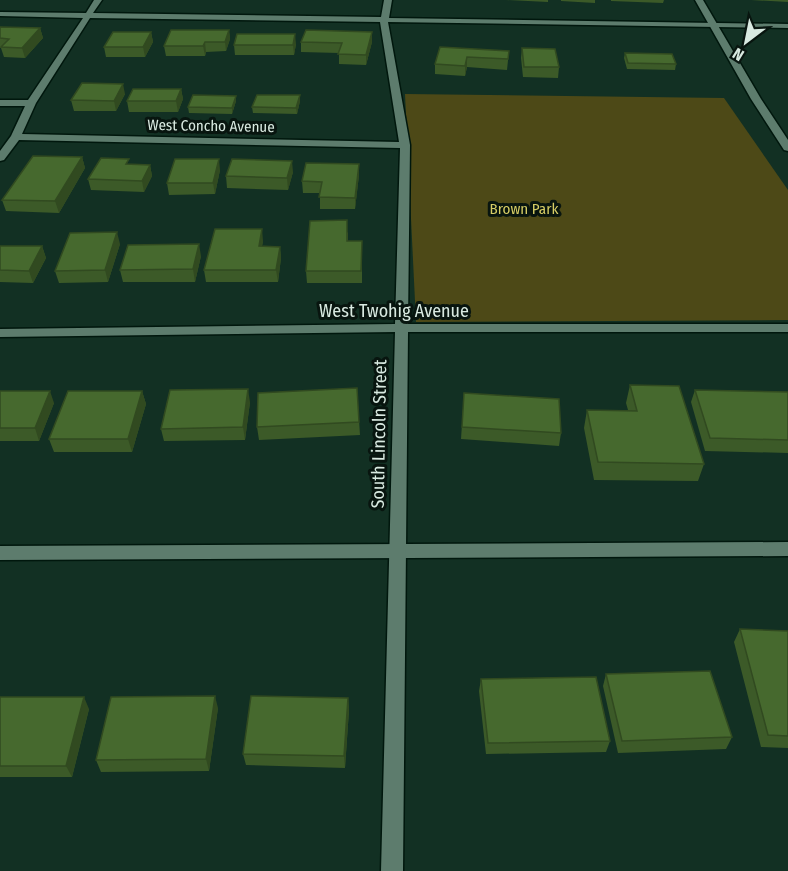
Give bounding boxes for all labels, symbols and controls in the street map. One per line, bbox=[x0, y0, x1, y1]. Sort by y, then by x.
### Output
north arrow bbox=[716, 12, 776, 72]
text: N bbox=[729, 44, 747, 65]
street label: West Concho Avenue bbox=[147, 116, 275, 136]
park label: Brown Park bbox=[490, 200, 558, 218]
street label: West Twohig Avenue bbox=[319, 300, 469, 322]
street label: South Lincoln Street bbox=[367, 359, 391, 509]

